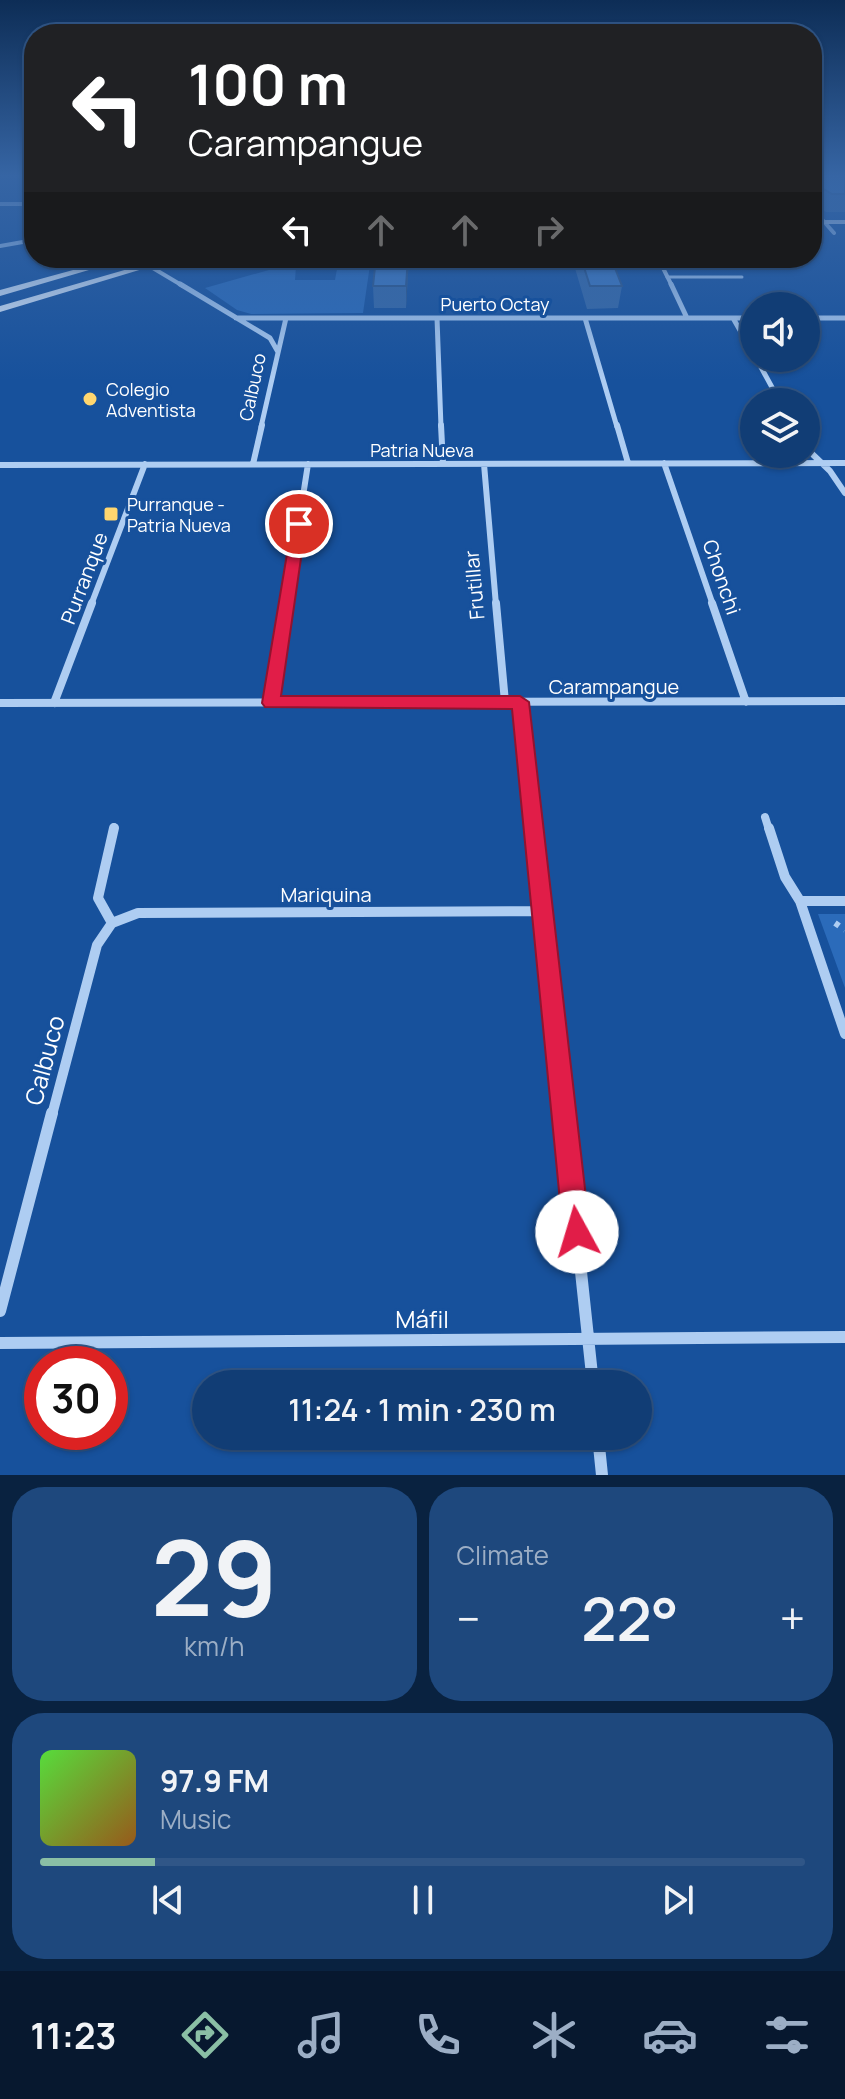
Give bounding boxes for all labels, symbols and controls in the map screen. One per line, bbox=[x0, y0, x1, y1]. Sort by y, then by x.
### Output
text: 100 m bbox=[188, 45, 348, 122]
icon: left bbox=[56, 56, 160, 160]
text: Carampangue bbox=[188, 118, 423, 167]
icon: left bbox=[275, 208, 319, 252]
icon: ahead bbox=[359, 208, 403, 252]
icon: ahead bbox=[443, 208, 487, 252]
icon: right bbox=[527, 208, 571, 252]
street label: Puerto Octay bbox=[441, 292, 550, 316]
map controls bbox=[740, 292, 820, 468]
button: sound bbox=[740, 292, 820, 372]
street label: Calbuco bbox=[233, 351, 271, 423]
place label: Colegio Adventista bbox=[106, 377, 196, 422]
button: layers bbox=[740, 388, 820, 468]
marker: Colegio Adventista bbox=[81, 390, 99, 408]
street label: Patria Nueva bbox=[370, 438, 474, 462]
pin bbox=[265, 490, 333, 558]
place label: Purranque - Patria Nueva bbox=[127, 492, 231, 537]
icon: arrive bbox=[277, 502, 321, 546]
marker: Purranque - Patria Nueva bbox=[102, 505, 120, 523]
street label: Purranque bbox=[54, 528, 114, 628]
street label: Chonchi bbox=[697, 536, 747, 618]
street label: Frutillar bbox=[458, 549, 490, 621]
street label: Carampangue bbox=[549, 673, 679, 700]
street label: Mariquina bbox=[280, 881, 372, 908]
street label: Calbuco bbox=[16, 1011, 72, 1109]
position arrow bbox=[535, 1190, 619, 1274]
street label: Máfil bbox=[395, 1302, 449, 1335]
speed limit sign: 30 bbox=[24, 1346, 128, 1450]
text: 11:24 · 1 min · 230 m bbox=[288, 1389, 556, 1430]
text: 29 bbox=[151, 1505, 278, 1647]
text: Climate bbox=[457, 1537, 549, 1573]
text: 22° bbox=[581, 1577, 679, 1659]
text: − bbox=[457, 1588, 480, 1648]
text: + bbox=[780, 1588, 805, 1648]
text: km/h bbox=[184, 1628, 244, 1664]
text: 97.9 FM bbox=[160, 1760, 269, 1801]
text: Music bbox=[160, 1801, 231, 1837]
icon: previous bbox=[146, 1878, 190, 1922]
icon: pause bbox=[401, 1878, 445, 1922]
icon: next bbox=[656, 1878, 700, 1922]
icon: directions bbox=[177, 2007, 233, 2063]
icon: music bbox=[293, 2007, 349, 2063]
icon: phone bbox=[410, 2007, 466, 2063]
icon: climate bbox=[526, 2007, 582, 2063]
icon: car bbox=[642, 2007, 698, 2063]
icon: filters bbox=[759, 2007, 815, 2063]
text: 11:23 bbox=[30, 2011, 116, 2060]

